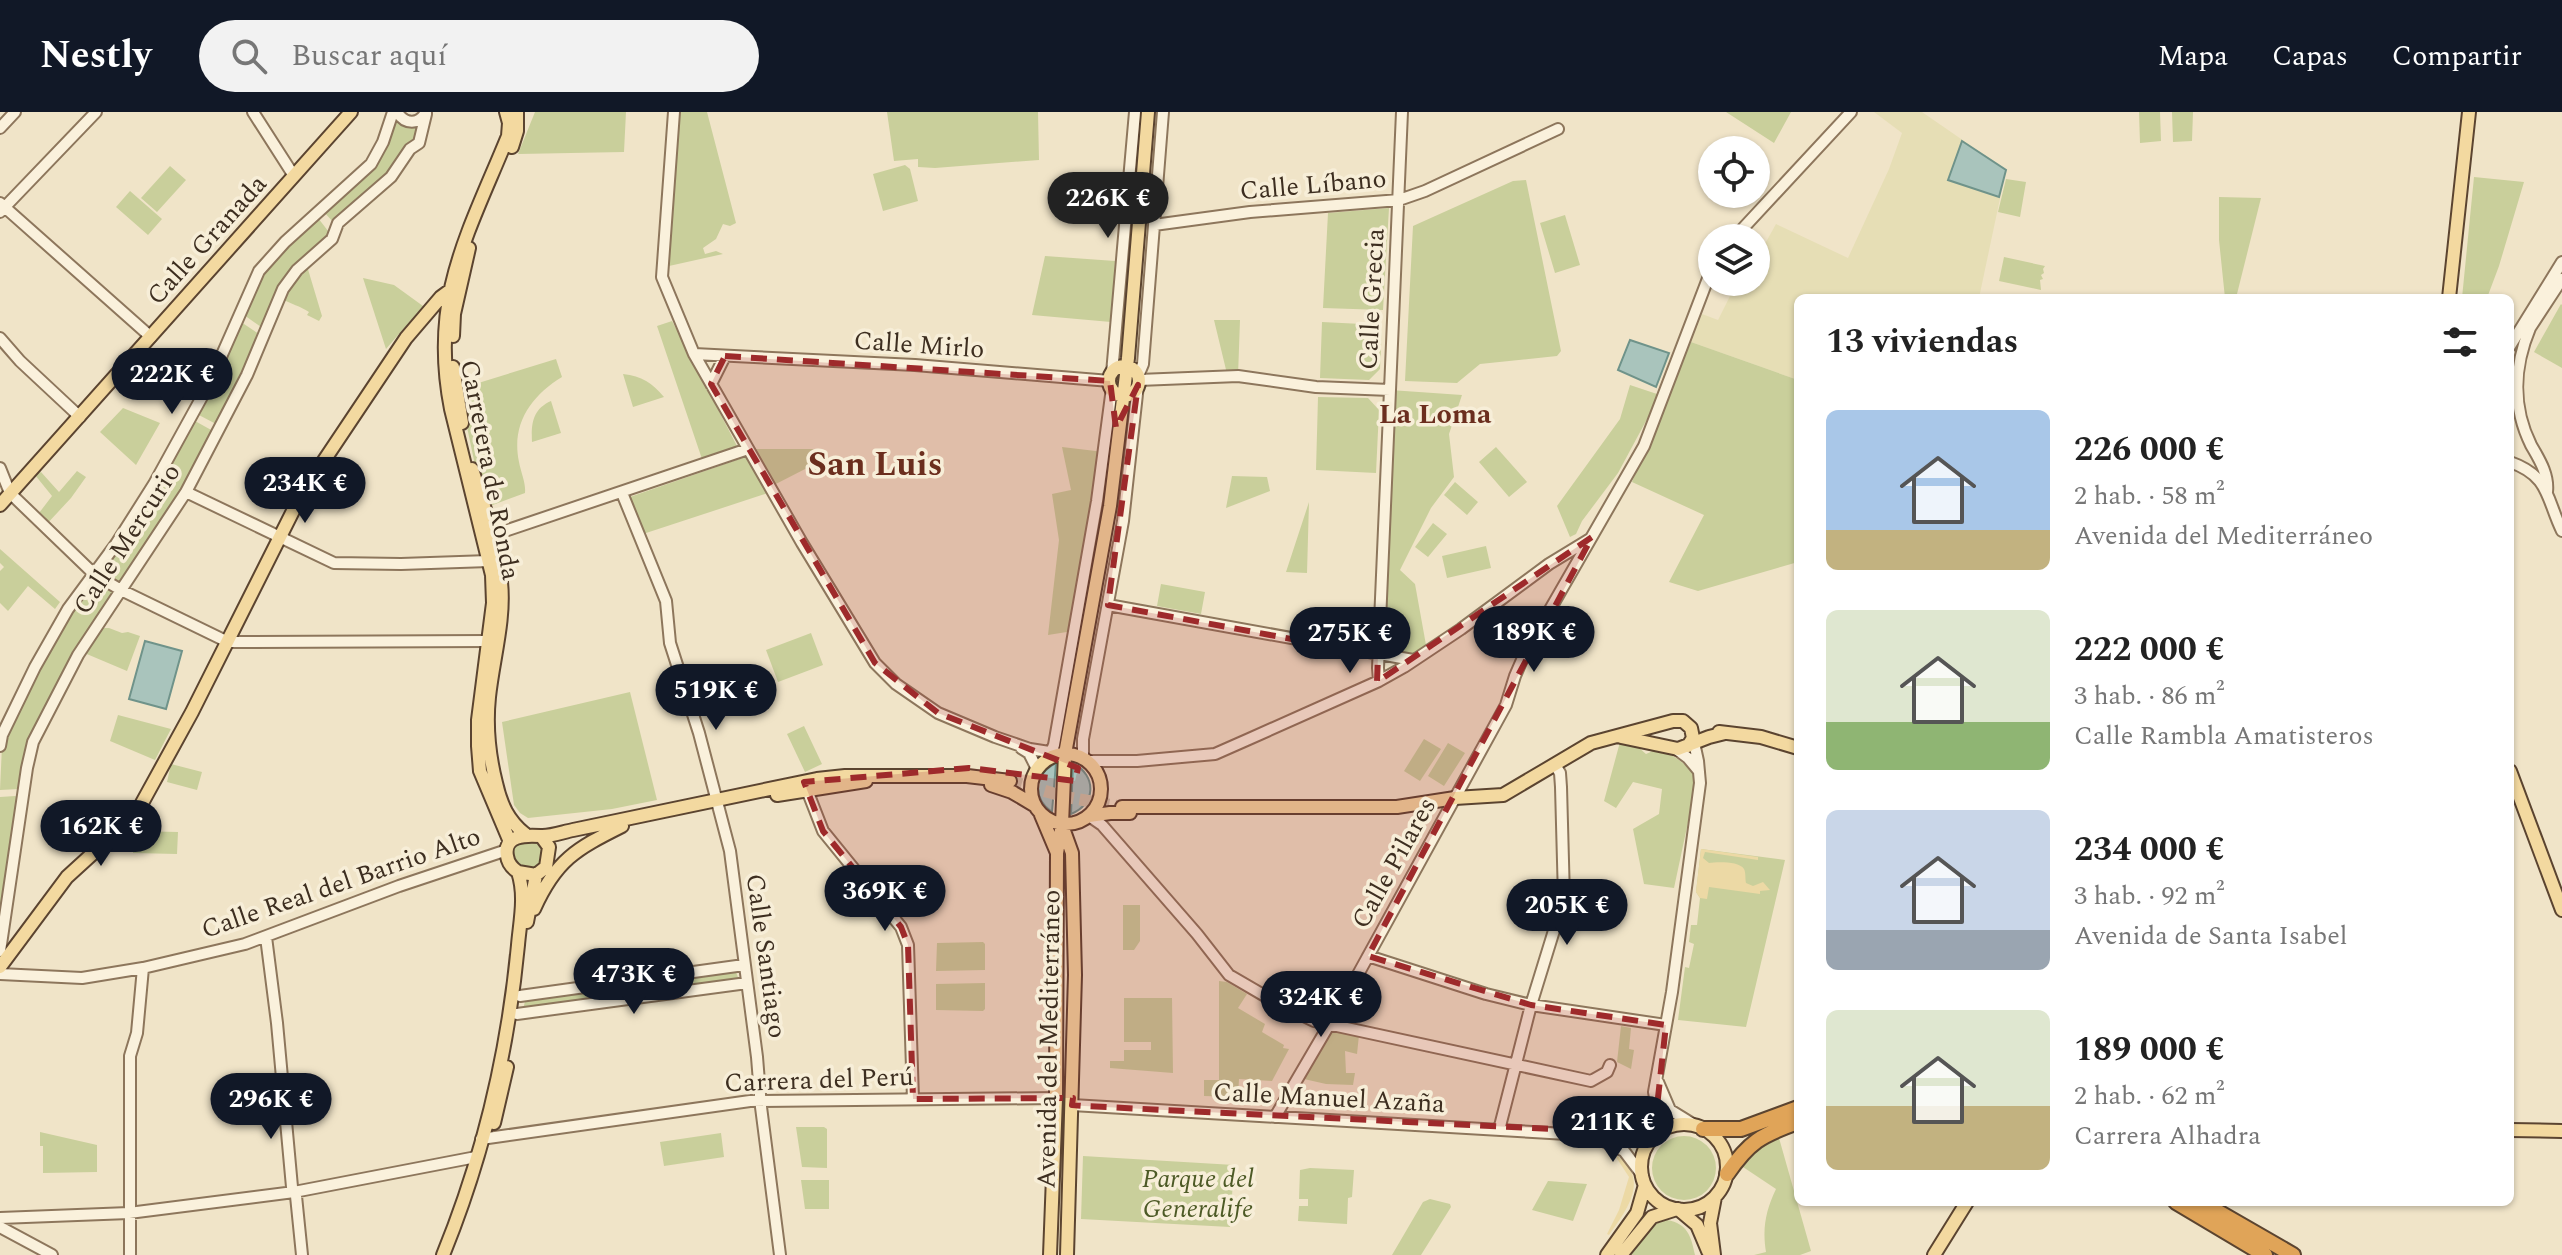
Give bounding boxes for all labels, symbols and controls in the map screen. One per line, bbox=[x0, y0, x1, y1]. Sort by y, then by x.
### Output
search box bbox=[199, 20, 759, 92]
text: Nestly bbox=[40, 27, 151, 85]
text: Buscar aquí bbox=[291, 33, 447, 79]
icon: search bbox=[227, 34, 271, 78]
text: Mapa bbox=[2158, 35, 2228, 78]
text: Capas bbox=[2272, 35, 2348, 78]
text: Compartir bbox=[2392, 35, 2522, 78]
map controls bbox=[1698, 136, 1770, 296]
button: locate bbox=[1698, 136, 1770, 208]
street label: Calle Líbano bbox=[1238, 159, 1388, 211]
street label: Calle Granada bbox=[137, 165, 277, 314]
pin: 226K € bbox=[1043, 172, 1173, 240]
text: 226K € bbox=[1066, 178, 1150, 218]
button: layers bbox=[1698, 224, 1770, 296]
street label: Calle Grecia bbox=[1348, 227, 1396, 371]
text: 13 viviendas bbox=[1826, 316, 2018, 368]
street label: Calle Mirlo bbox=[852, 320, 986, 370]
icon: filters bbox=[2438, 320, 2482, 364]
pin: 222K € bbox=[107, 348, 237, 416]
text: 222K € bbox=[130, 354, 214, 394]
street label: Carretera de Ronda bbox=[449, 356, 531, 584]
district label: La Loma bbox=[1379, 393, 1492, 436]
text: 226 000 € bbox=[2074, 424, 2225, 476]
district label: San Luis bbox=[807, 439, 943, 491]
icon: home bbox=[1890, 442, 1986, 538]
street label: Calle Mercurio bbox=[63, 455, 191, 623]
pin: 234K € bbox=[240, 457, 370, 525]
text: 234K € bbox=[263, 463, 347, 503]
text: 2 hab. · 58 m² bbox=[2074, 476, 2224, 516]
text: Avenida del Mediterráneo bbox=[2074, 516, 2373, 556]
pin: 189K € bbox=[1469, 606, 1599, 674]
pin: 275K € bbox=[1285, 607, 1415, 675]
text: 189K € bbox=[1492, 612, 1576, 652]
text: 275K € bbox=[1308, 613, 1392, 653]
text: 222 000 € bbox=[2074, 624, 2225, 676]
icon: home bbox=[1890, 642, 1986, 738]
pin: 519K € bbox=[651, 664, 781, 732]
text: 519K € bbox=[674, 670, 758, 710]
text: 3 hab. · 86 m² bbox=[2074, 676, 2224, 716]
text: Calle Rambla Amatisteros bbox=[2074, 716, 2374, 756]
street label: Calle Pilares bbox=[1341, 790, 1447, 936]
pin: 162K € bbox=[36, 800, 166, 868]
text: 162K € bbox=[59, 806, 143, 846]
street label: Calle Real del Barrio Alto bbox=[196, 816, 486, 950]
text: 234 000 € bbox=[2074, 824, 2225, 876]
icon: home bbox=[1890, 842, 1986, 938]
pin: 369K € bbox=[820, 865, 950, 933]
street label: Calle Santiago bbox=[735, 871, 797, 1041]
text: 369K € bbox=[843, 871, 927, 911]
text: 3 hab. · 92 m² bbox=[2074, 876, 2224, 916]
pin: 205K € bbox=[1502, 879, 1632, 947]
text: 205K € bbox=[1525, 885, 1609, 925]
street label: Avenida del Mediterráneo bbox=[1026, 889, 1072, 1189]
text: Avenida de Santa Isabel bbox=[2074, 916, 2348, 956]
pin: 473K € bbox=[569, 948, 699, 1016]
text: 473K € bbox=[592, 954, 676, 994]
pin: 324K € bbox=[1256, 971, 1386, 1039]
text: 324K € bbox=[1279, 977, 1363, 1017]
text: 189 000 € bbox=[2074, 1024, 2225, 1076]
icon: home bbox=[1890, 1042, 1986, 1138]
street label: Carrera del Perú bbox=[724, 1057, 914, 1103]
street label: Calle Manuel Azaña bbox=[1212, 1072, 1446, 1124]
pin: 296K € bbox=[206, 1073, 336, 1141]
text: 2 hab. · 62 m² bbox=[2074, 1076, 2224, 1116]
text: 296K € bbox=[229, 1079, 313, 1119]
pin: 211K € bbox=[1548, 1096, 1678, 1164]
text: 211K € bbox=[1571, 1102, 1655, 1142]
text: Carrera Alhadra bbox=[2074, 1116, 2261, 1156]
park label: Parque del Generalife bbox=[1142, 1159, 1254, 1229]

